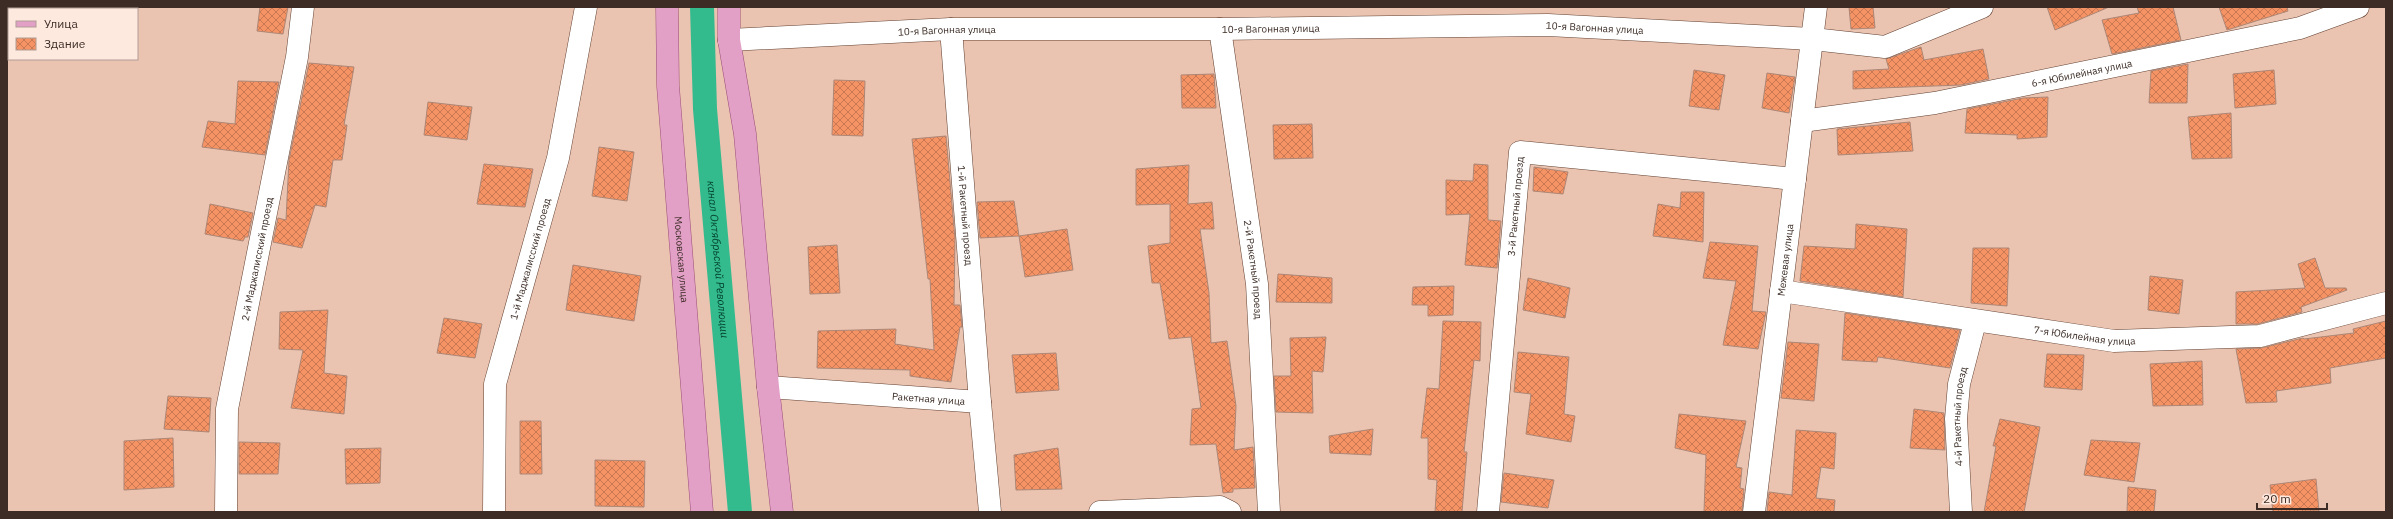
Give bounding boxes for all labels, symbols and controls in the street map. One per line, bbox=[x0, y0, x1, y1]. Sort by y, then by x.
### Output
legend bbox=[8, 8, 138, 60]
text: Улица bbox=[44, 16, 78, 31]
street label: 10-я Вагонная улица bbox=[1545, 19, 1645, 37]
street label: 10-я Вагонная улица bbox=[1222, 22, 1320, 36]
street label: 10-я Вагонная улица bbox=[898, 23, 996, 39]
text: Здание bbox=[44, 36, 86, 51]
street label: 6-я Юбилейная улица bbox=[2030, 57, 2134, 90]
street label: 3-й Ракетный проезд bbox=[1505, 156, 1527, 257]
street label: 1-й Ракетный проезд bbox=[955, 165, 975, 266]
water label: канал Октябрьской Революции bbox=[704, 180, 732, 339]
street label: 2-й Маджалисский проезд bbox=[239, 196, 276, 322]
street label: 1-й Маджалисский проезд bbox=[507, 197, 554, 321]
street label: Московская улица bbox=[671, 216, 691, 304]
street label: 2-й Ракетный проезд bbox=[1241, 219, 1265, 320]
street label: Межевая улица bbox=[1775, 222, 1796, 297]
street label: 7-я Юбилейная улица bbox=[2033, 323, 2136, 348]
street label: 4-й Ракетный проезд bbox=[1950, 365, 1970, 466]
street label: Ракетная улица bbox=[891, 390, 966, 408]
scale bar bbox=[2257, 485, 2327, 511]
text: 20 m bbox=[2263, 491, 2291, 506]

